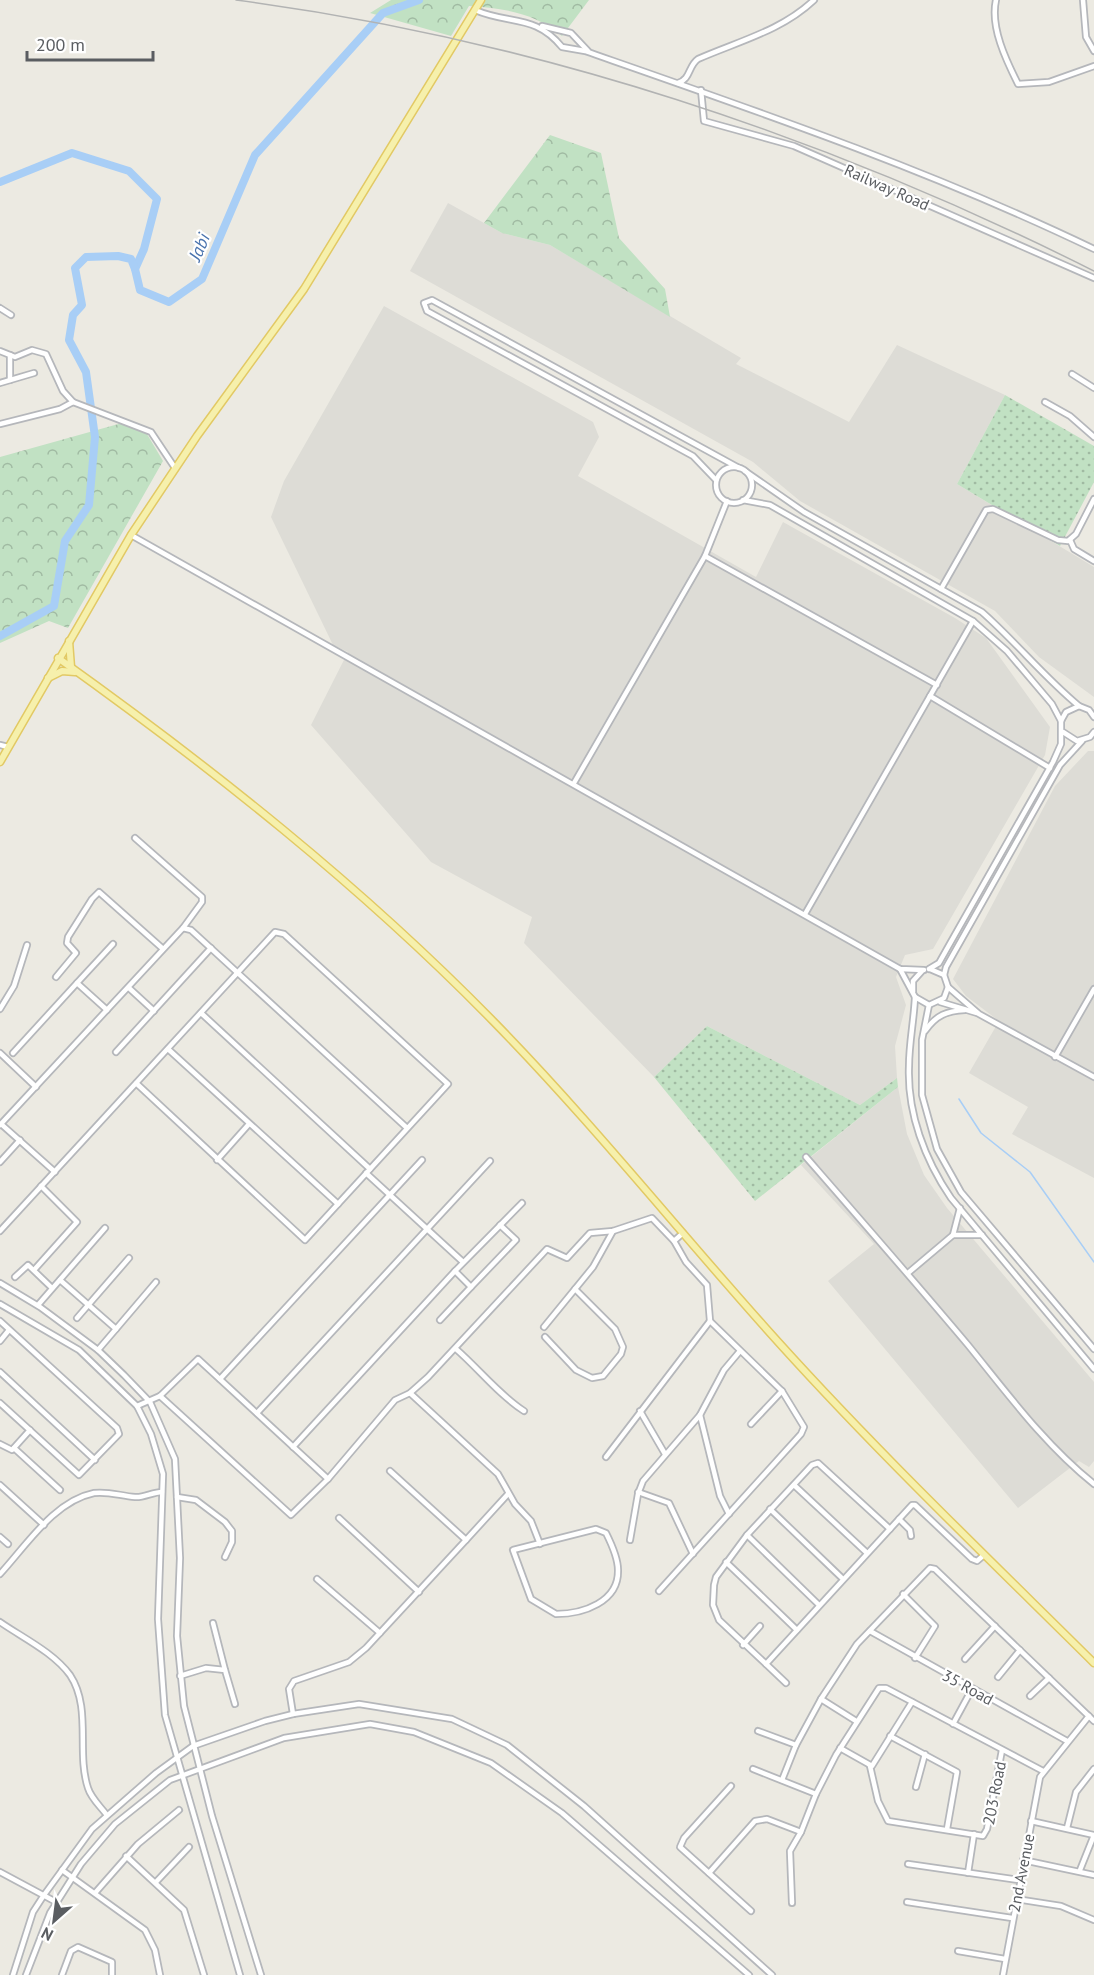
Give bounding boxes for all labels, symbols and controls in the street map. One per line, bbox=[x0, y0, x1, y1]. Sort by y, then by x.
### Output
scale bar bbox=[27, 24, 153, 62]
text: 200 m bbox=[36, 33, 85, 56]
street label: Railway Road bbox=[841, 159, 933, 215]
water label: Jabi bbox=[182, 228, 216, 266]
street label: 35 Road bbox=[939, 1665, 997, 1709]
street label: 203 Road bbox=[978, 1760, 1010, 1826]
street label: 2nd Avenue bbox=[1004, 1832, 1038, 1914]
north arrow bbox=[24, 1891, 84, 1951]
text: N bbox=[38, 1923, 56, 1946]

